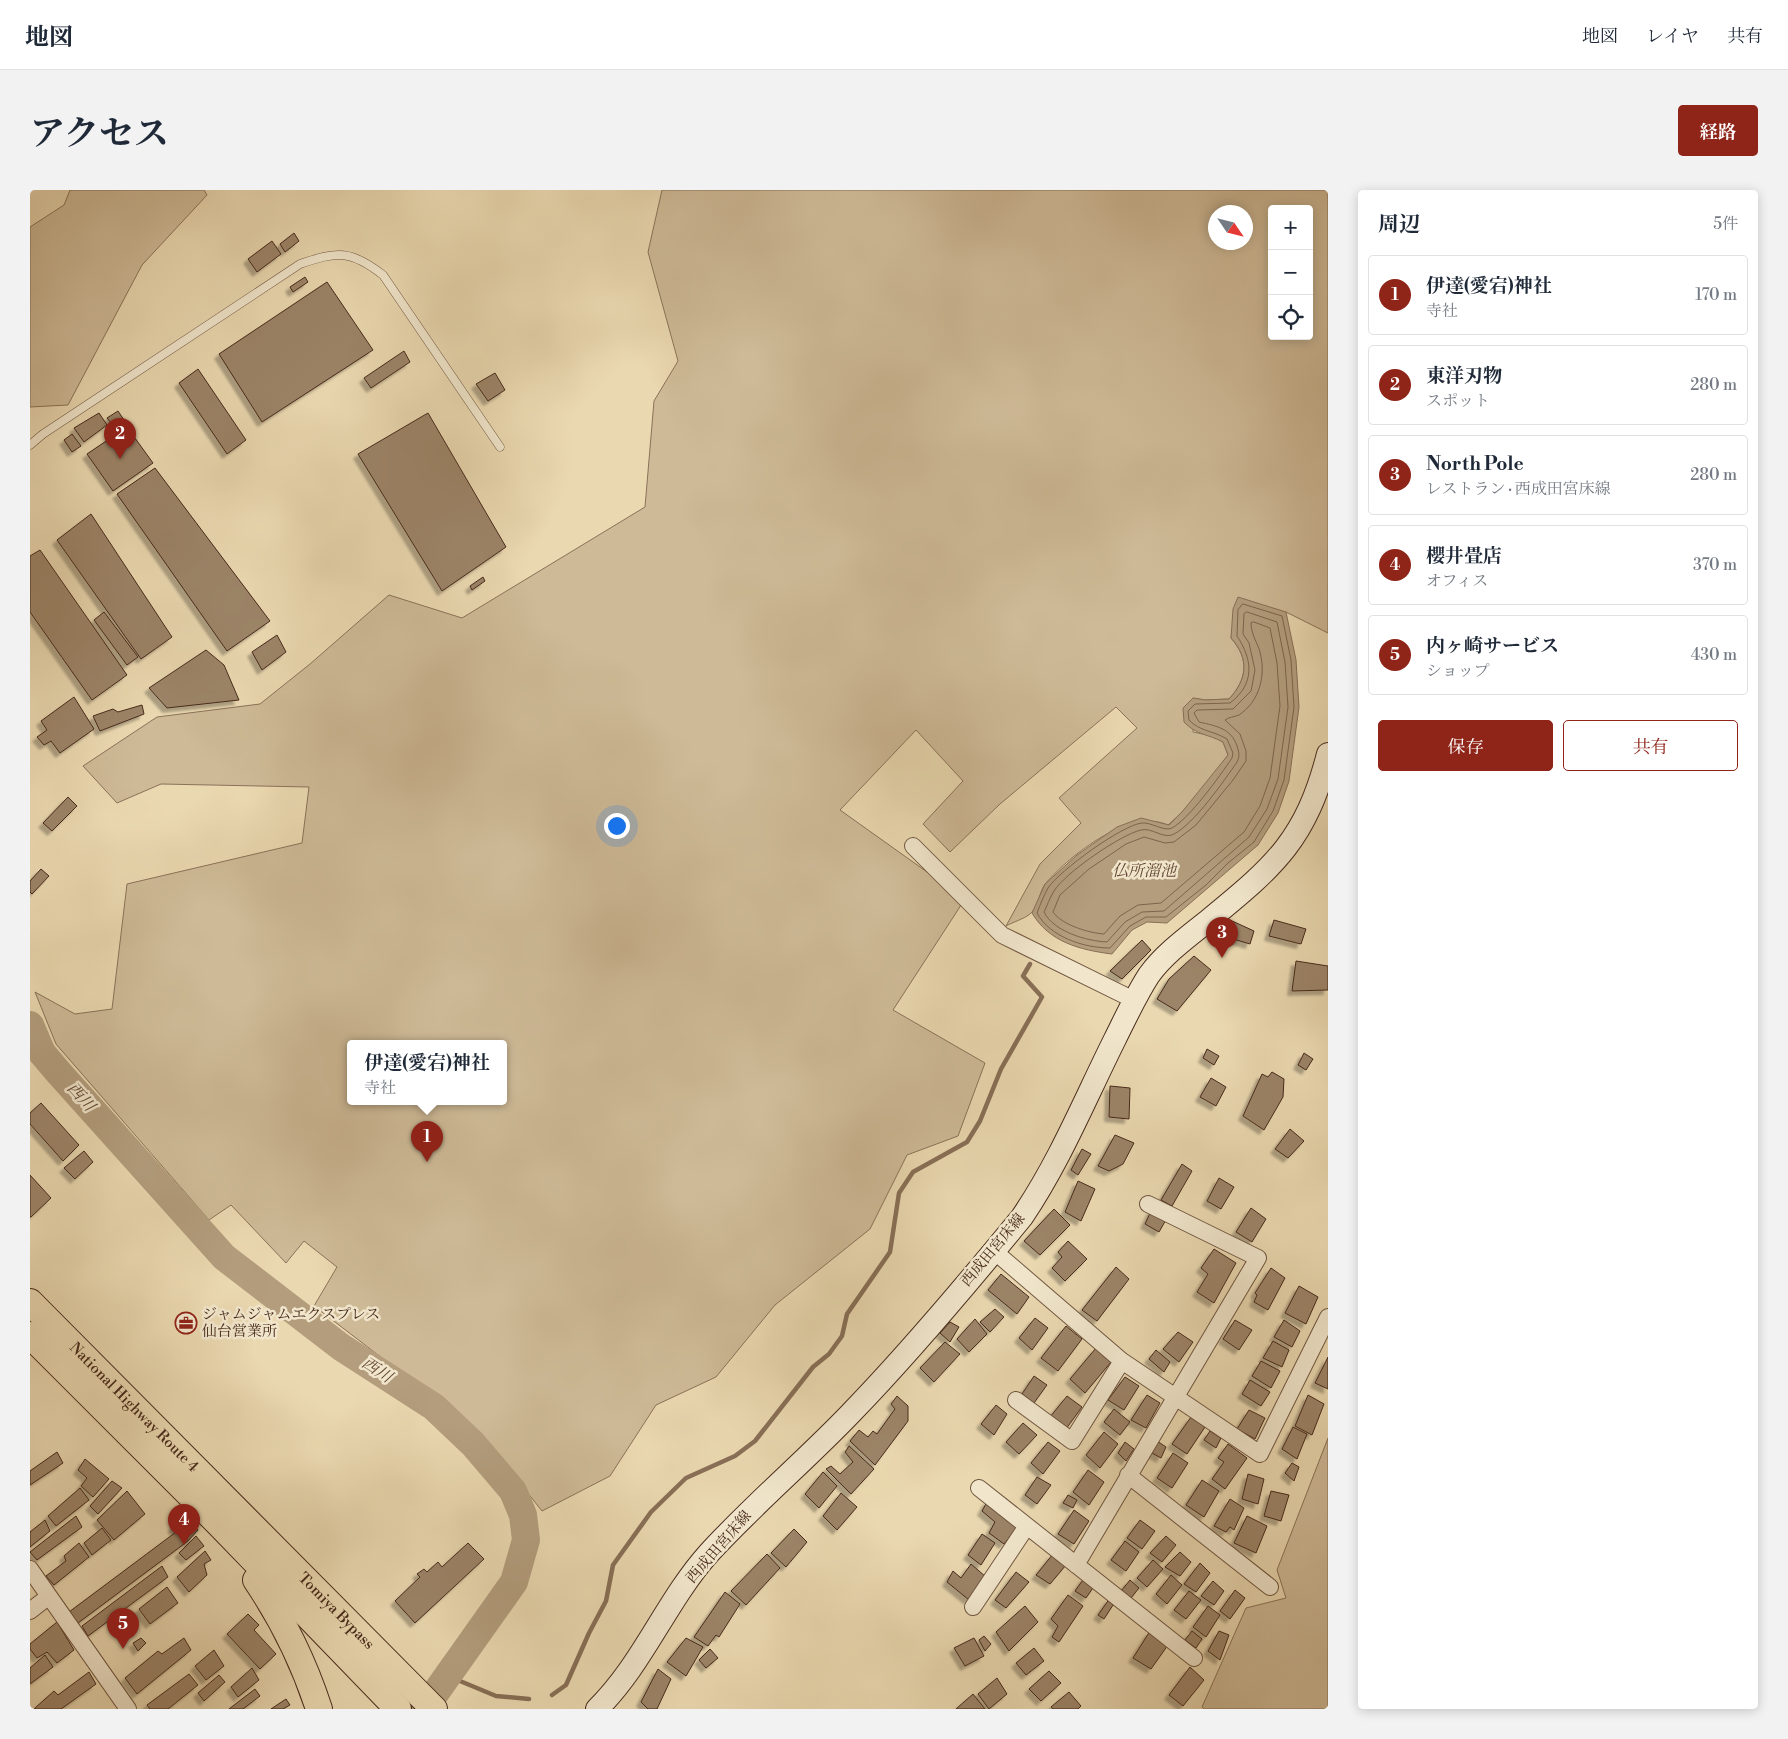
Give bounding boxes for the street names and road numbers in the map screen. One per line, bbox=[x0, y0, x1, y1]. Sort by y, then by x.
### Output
street label: 西成田宮床線 bbox=[957, 1209, 1029, 1291]
street label: National Highway Route 4 bbox=[66, 1338, 203, 1476]
street label: 西成田宮床線 bbox=[682, 1507, 756, 1587]
street label: Tomiya Bypass bbox=[294, 1568, 379, 1653]

